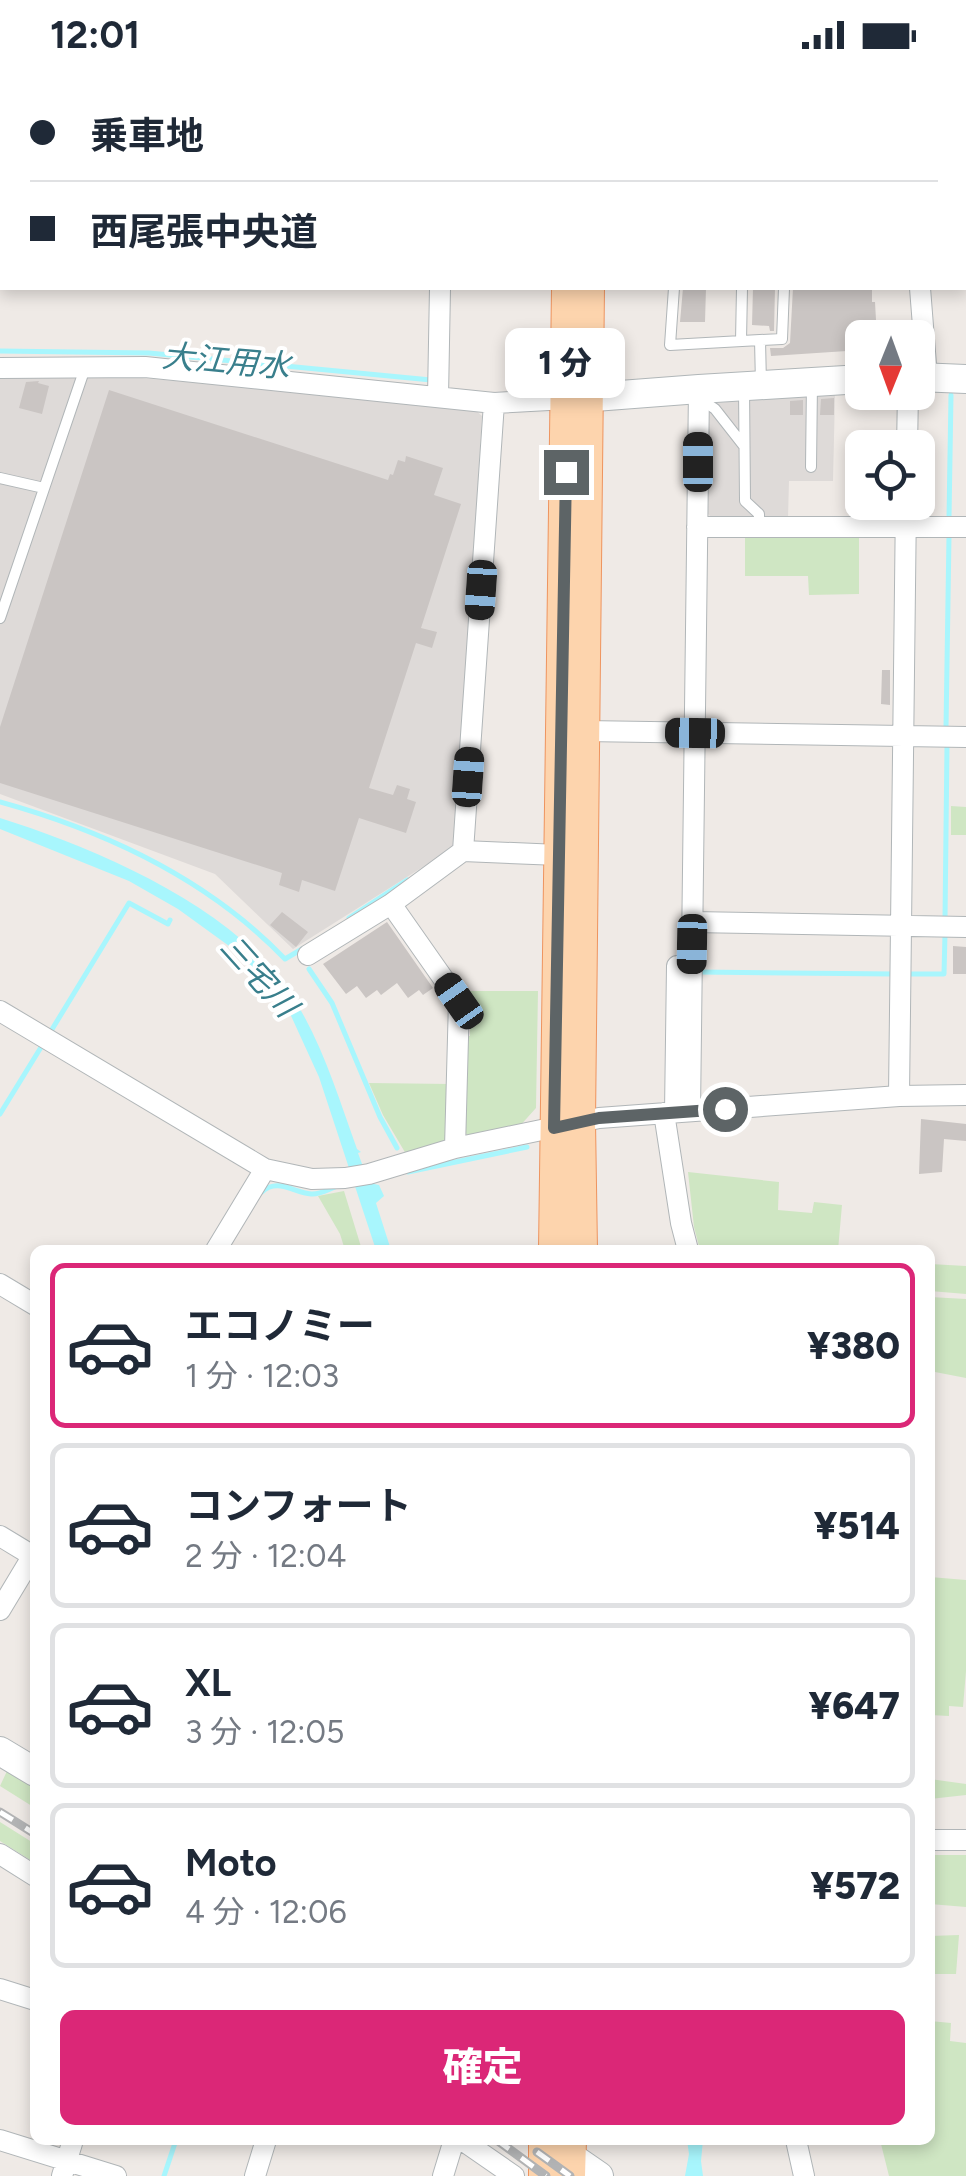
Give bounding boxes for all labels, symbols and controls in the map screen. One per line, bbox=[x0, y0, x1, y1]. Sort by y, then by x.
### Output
text: 12:01 bbox=[50, 12, 140, 58]
text: 乗車地 bbox=[90, 113, 204, 159]
text: 西尾張中央道 bbox=[90, 209, 318, 255]
north arrow bbox=[845, 320, 935, 410]
map controls bbox=[845, 320, 935, 520]
callout: 1 分 bbox=[506, 327, 626, 397]
water label: 大江用水 bbox=[161, 336, 294, 386]
text: 1 分 bbox=[538, 344, 592, 382]
button: locate bbox=[845, 430, 935, 520]
car bbox=[683, 432, 713, 492]
route end bbox=[544, 450, 589, 495]
car bbox=[464, 559, 498, 621]
car bbox=[665, 717, 725, 749]
car bbox=[451, 746, 485, 808]
car bbox=[676, 914, 708, 974]
water label: 三宅川 bbox=[213, 928, 307, 1027]
car bbox=[430, 968, 488, 1034]
route start bbox=[703, 1087, 748, 1132]
icon: car bbox=[65, 1301, 155, 1391]
text: エコノミー bbox=[185, 1303, 375, 1349]
text: ¥380 bbox=[807, 1323, 900, 1369]
text: 1 分 · 12:03 bbox=[185, 1357, 339, 1395]
icon: car bbox=[65, 1481, 155, 1571]
text: コンフォート bbox=[185, 1483, 412, 1529]
text: ¥514 bbox=[814, 1503, 900, 1549]
text: 2 分 · 12:04 bbox=[185, 1537, 346, 1575]
text: XL bbox=[185, 1660, 231, 1706]
icon: car bbox=[65, 1661, 155, 1751]
text: ¥647 bbox=[808, 1683, 900, 1729]
text: 3 分 · 12:05 bbox=[185, 1713, 344, 1751]
text: Moto bbox=[185, 1840, 277, 1886]
icon: car bbox=[65, 1841, 155, 1931]
text: ¥572 bbox=[810, 1863, 900, 1909]
text: 4 分 · 12:06 bbox=[185, 1893, 347, 1931]
button: 確定 bbox=[60, 2010, 905, 2125]

